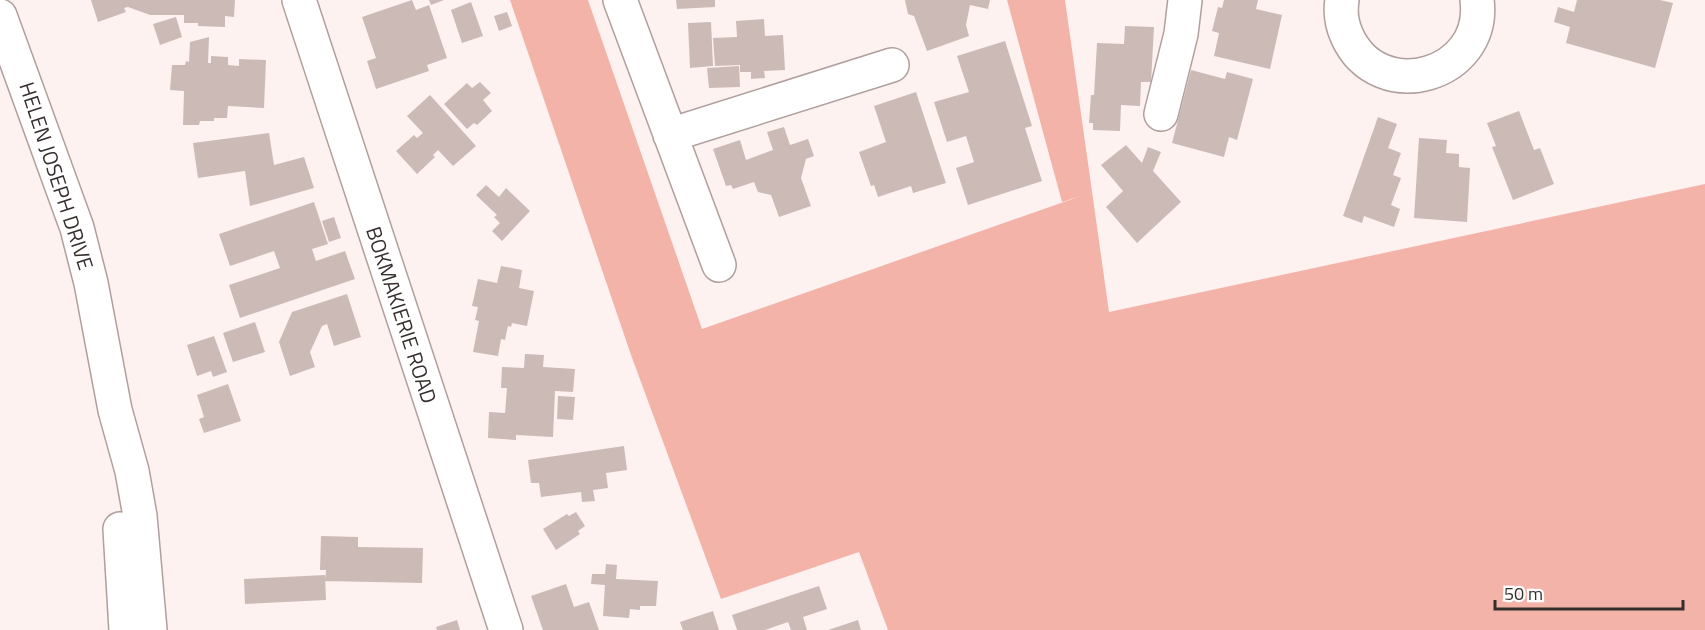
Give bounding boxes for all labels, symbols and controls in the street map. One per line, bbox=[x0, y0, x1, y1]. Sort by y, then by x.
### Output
street label: HELEN JOSEPH DRIVE bbox=[11, 78, 102, 274]
street label: BOKMAKIERIE ROAD bbox=[358, 222, 446, 407]
scale bar bbox=[1495, 573, 1682, 611]
text: 50 m bbox=[1504, 580, 1543, 607]

